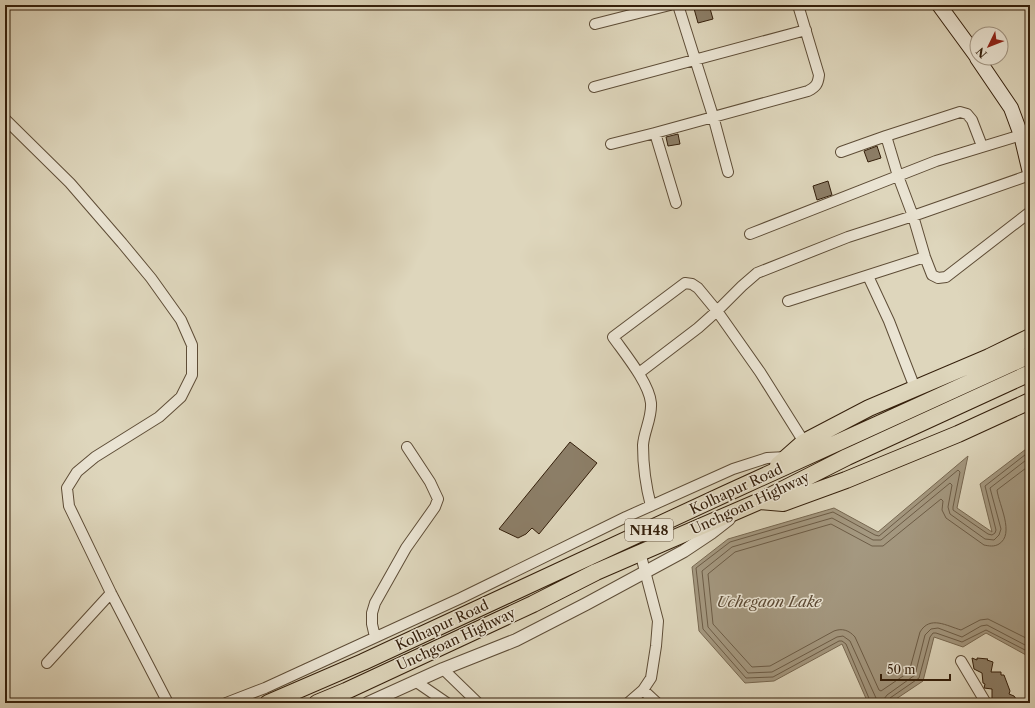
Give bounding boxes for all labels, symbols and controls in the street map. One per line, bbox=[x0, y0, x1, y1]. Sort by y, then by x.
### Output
north arrow bbox=[969, 26, 1009, 66]
text: N bbox=[973, 44, 990, 61]
street label: Kolhapur Road bbox=[687, 459, 786, 518]
street label: Unchgoan Highway bbox=[688, 467, 813, 538]
road number: NH48 bbox=[625, 519, 673, 541]
water label: Uchegaon Lake bbox=[717, 592, 822, 611]
street label: Kolhapur Road bbox=[393, 595, 492, 654]
street label: Unchgoan Highway bbox=[394, 603, 519, 674]
scale bar bbox=[881, 656, 950, 682]
text: 50 m bbox=[887, 662, 916, 677]

